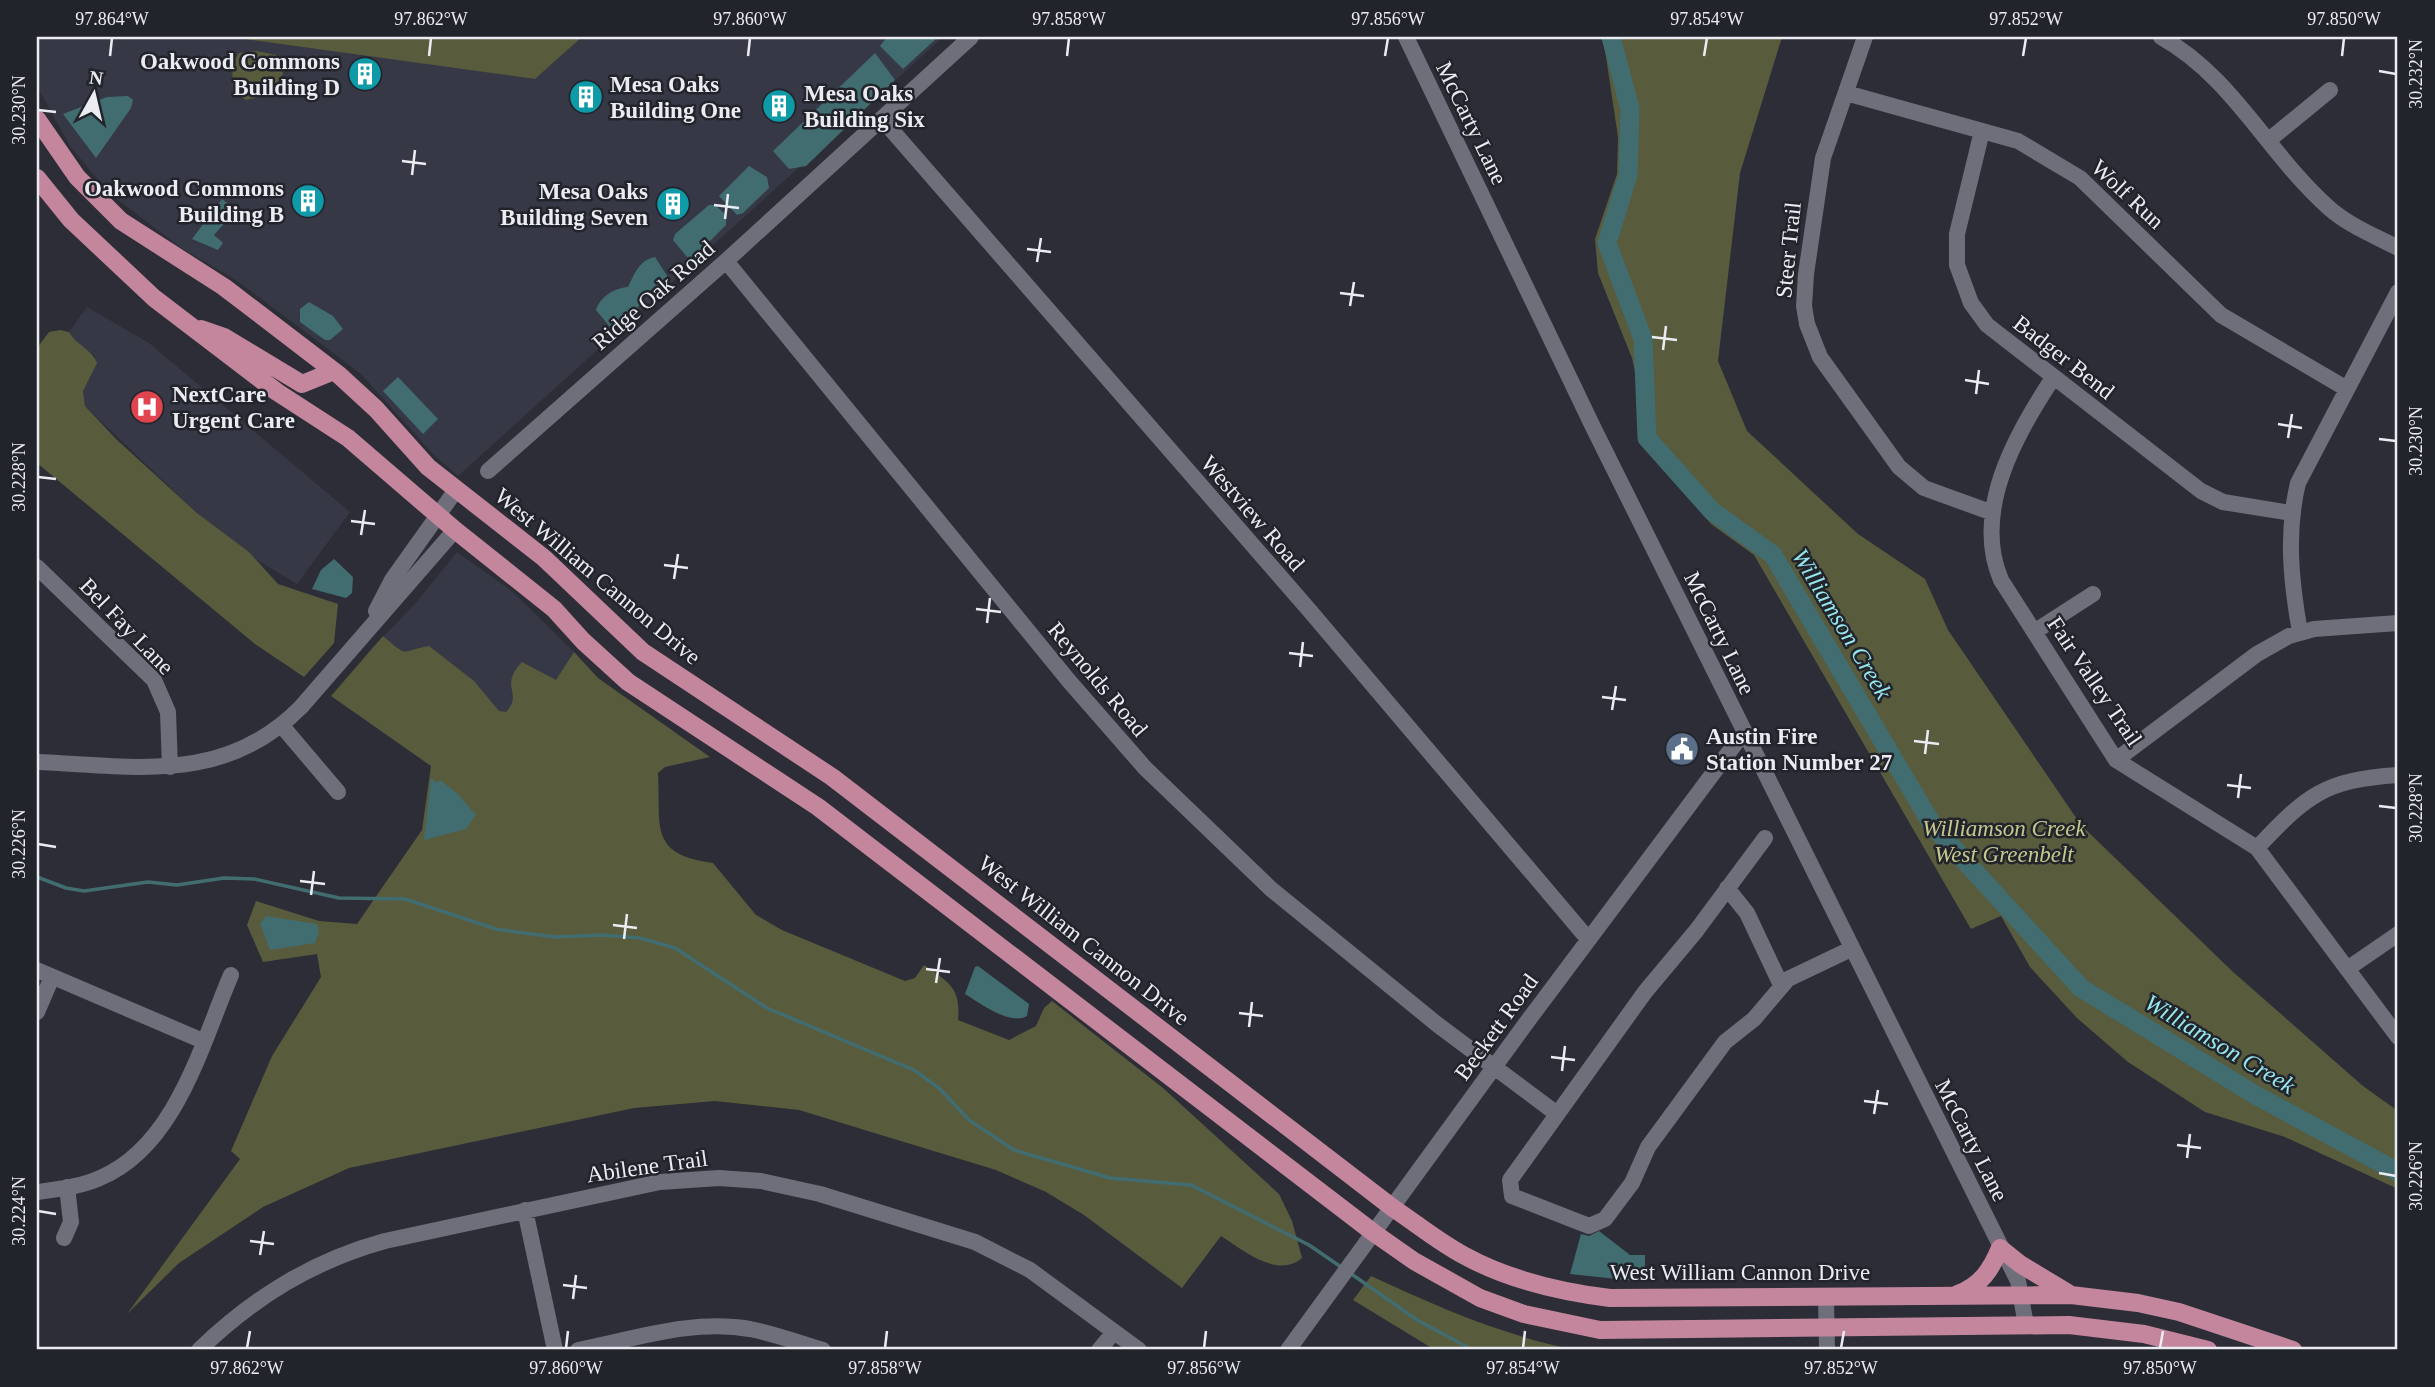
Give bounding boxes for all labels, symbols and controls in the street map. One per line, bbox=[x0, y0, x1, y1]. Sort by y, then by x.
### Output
text: 97.864°W bbox=[75, 9, 149, 29]
text: 97.862°W bbox=[394, 9, 468, 29]
text: 97.860°W bbox=[713, 9, 787, 29]
text: 97.858°W bbox=[1032, 9, 1106, 29]
text: 97.856°W bbox=[1351, 9, 1425, 29]
text: 97.854°W bbox=[1670, 9, 1744, 29]
text: 97.852°W bbox=[1989, 9, 2063, 29]
text: 97.850°W bbox=[2307, 9, 2381, 29]
text: 30.232°N bbox=[2406, 39, 2426, 109]
place label: Oakwood Commons Building D bbox=[140, 49, 340, 100]
building icon: Oakwood Commons Building D bbox=[346, 55, 384, 93]
street label: McCarty Lane bbox=[1431, 58, 1512, 189]
north arrow bbox=[60, 60, 130, 130]
text: N bbox=[88, 66, 105, 89]
place label: Mesa Oaks Building One bbox=[610, 72, 741, 123]
text: 30.230°N bbox=[9, 75, 29, 145]
building icon: Mesa Oaks Building One bbox=[567, 78, 605, 116]
place label: Mesa Oaks Building Six bbox=[804, 81, 925, 132]
building icon: Mesa Oaks Building Six bbox=[760, 87, 798, 125]
street label: Wolf Run bbox=[2086, 155, 2169, 234]
place label: Oakwood Commons Building B bbox=[84, 176, 284, 227]
place label: Mesa Oaks Building Seven bbox=[500, 179, 648, 230]
building icon: Oakwood Commons Building B bbox=[289, 182, 327, 220]
building icon: Mesa Oaks Building Seven bbox=[654, 185, 692, 223]
street label: Steer Trail bbox=[1771, 201, 1806, 299]
street label: Ridge Oak Road bbox=[587, 235, 720, 355]
street label: Badger Bend bbox=[2008, 310, 2119, 405]
place label: NextCare Urgent Care bbox=[172, 382, 295, 433]
hospital icon: NextCare Urgent Care bbox=[128, 388, 166, 426]
text: 30.230°N bbox=[2406, 406, 2426, 476]
text: 30.228°N bbox=[9, 442, 29, 512]
street label: Westview Road bbox=[1196, 451, 1310, 576]
street label: West William Cannon Drive bbox=[490, 483, 706, 670]
water label: Williamson Creek bbox=[1787, 544, 1897, 704]
street label: McCarty Lane bbox=[1679, 568, 1760, 699]
street label: Bel Fay Lane bbox=[75, 573, 179, 680]
street label: Fair Valley Trail bbox=[2042, 612, 2147, 751]
street label: Reynolds Road bbox=[1043, 617, 1153, 742]
place label: Austin Fire Station Number 27 bbox=[1706, 724, 1892, 775]
public building icon: Austin Fire Station Number 27 bbox=[1663, 730, 1701, 768]
text: 30.228°N bbox=[2406, 773, 2426, 843]
text: 30.226°N bbox=[9, 809, 29, 879]
park label: Williamson Creek West Greenbelt bbox=[1922, 816, 2086, 867]
street label: West William Cannon Drive bbox=[973, 850, 1194, 1030]
street label: Beckett Road bbox=[1450, 969, 1543, 1085]
water label: Williamson Creek bbox=[2140, 989, 2300, 1099]
street label: McCarty Lane bbox=[1930, 1075, 2013, 1205]
text: 30.226°N bbox=[2406, 1141, 2426, 1211]
street label: Abilene Trail bbox=[585, 1146, 709, 1187]
text: 30.224°N bbox=[9, 1176, 29, 1246]
street label: West William Cannon Drive bbox=[1610, 1260, 1870, 1285]
text: 97.862°W bbox=[210, 1358, 284, 1378]
text: 97.860°W bbox=[529, 1358, 603, 1378]
text: 97.858°W bbox=[848, 1358, 922, 1378]
text: 97.856°W bbox=[1167, 1358, 1241, 1378]
text: 97.854°W bbox=[1486, 1358, 1560, 1378]
text: 97.852°W bbox=[1804, 1358, 1878, 1378]
text: 97.850°W bbox=[2123, 1358, 2197, 1378]

